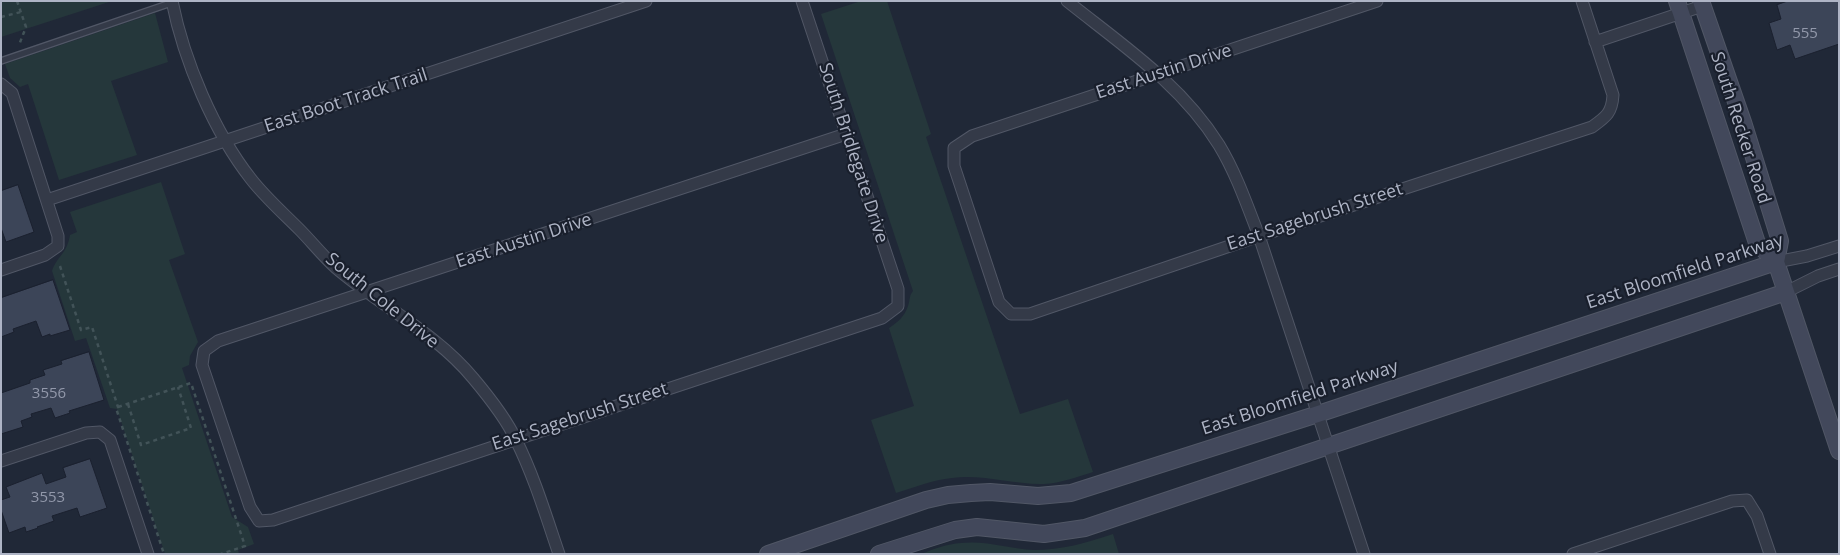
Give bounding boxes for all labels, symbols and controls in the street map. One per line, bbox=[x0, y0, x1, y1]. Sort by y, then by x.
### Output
house number: 555 bbox=[1792, 25, 1818, 43]
street label: East Austin Drive bbox=[1093, 40, 1235, 104]
street label: South Recker Road bbox=[1705, 49, 1775, 207]
street label: South Bridlegate Drive bbox=[814, 60, 892, 246]
street label: East Boot Track Trail bbox=[262, 64, 430, 138]
street label: East Sagebrush Street bbox=[1224, 178, 1406, 256]
street label: East Austin Drive bbox=[453, 209, 595, 273]
street label: East Bloomfield Parkway bbox=[1584, 230, 1786, 314]
street label: South Cole Drive bbox=[321, 249, 443, 353]
street label: East Bloomfield Parkway bbox=[1199, 356, 1401, 440]
street label: East Sagebrush Street bbox=[489, 378, 671, 456]
house number: 3556 bbox=[32, 385, 66, 403]
house number: 3553 bbox=[31, 489, 65, 507]

